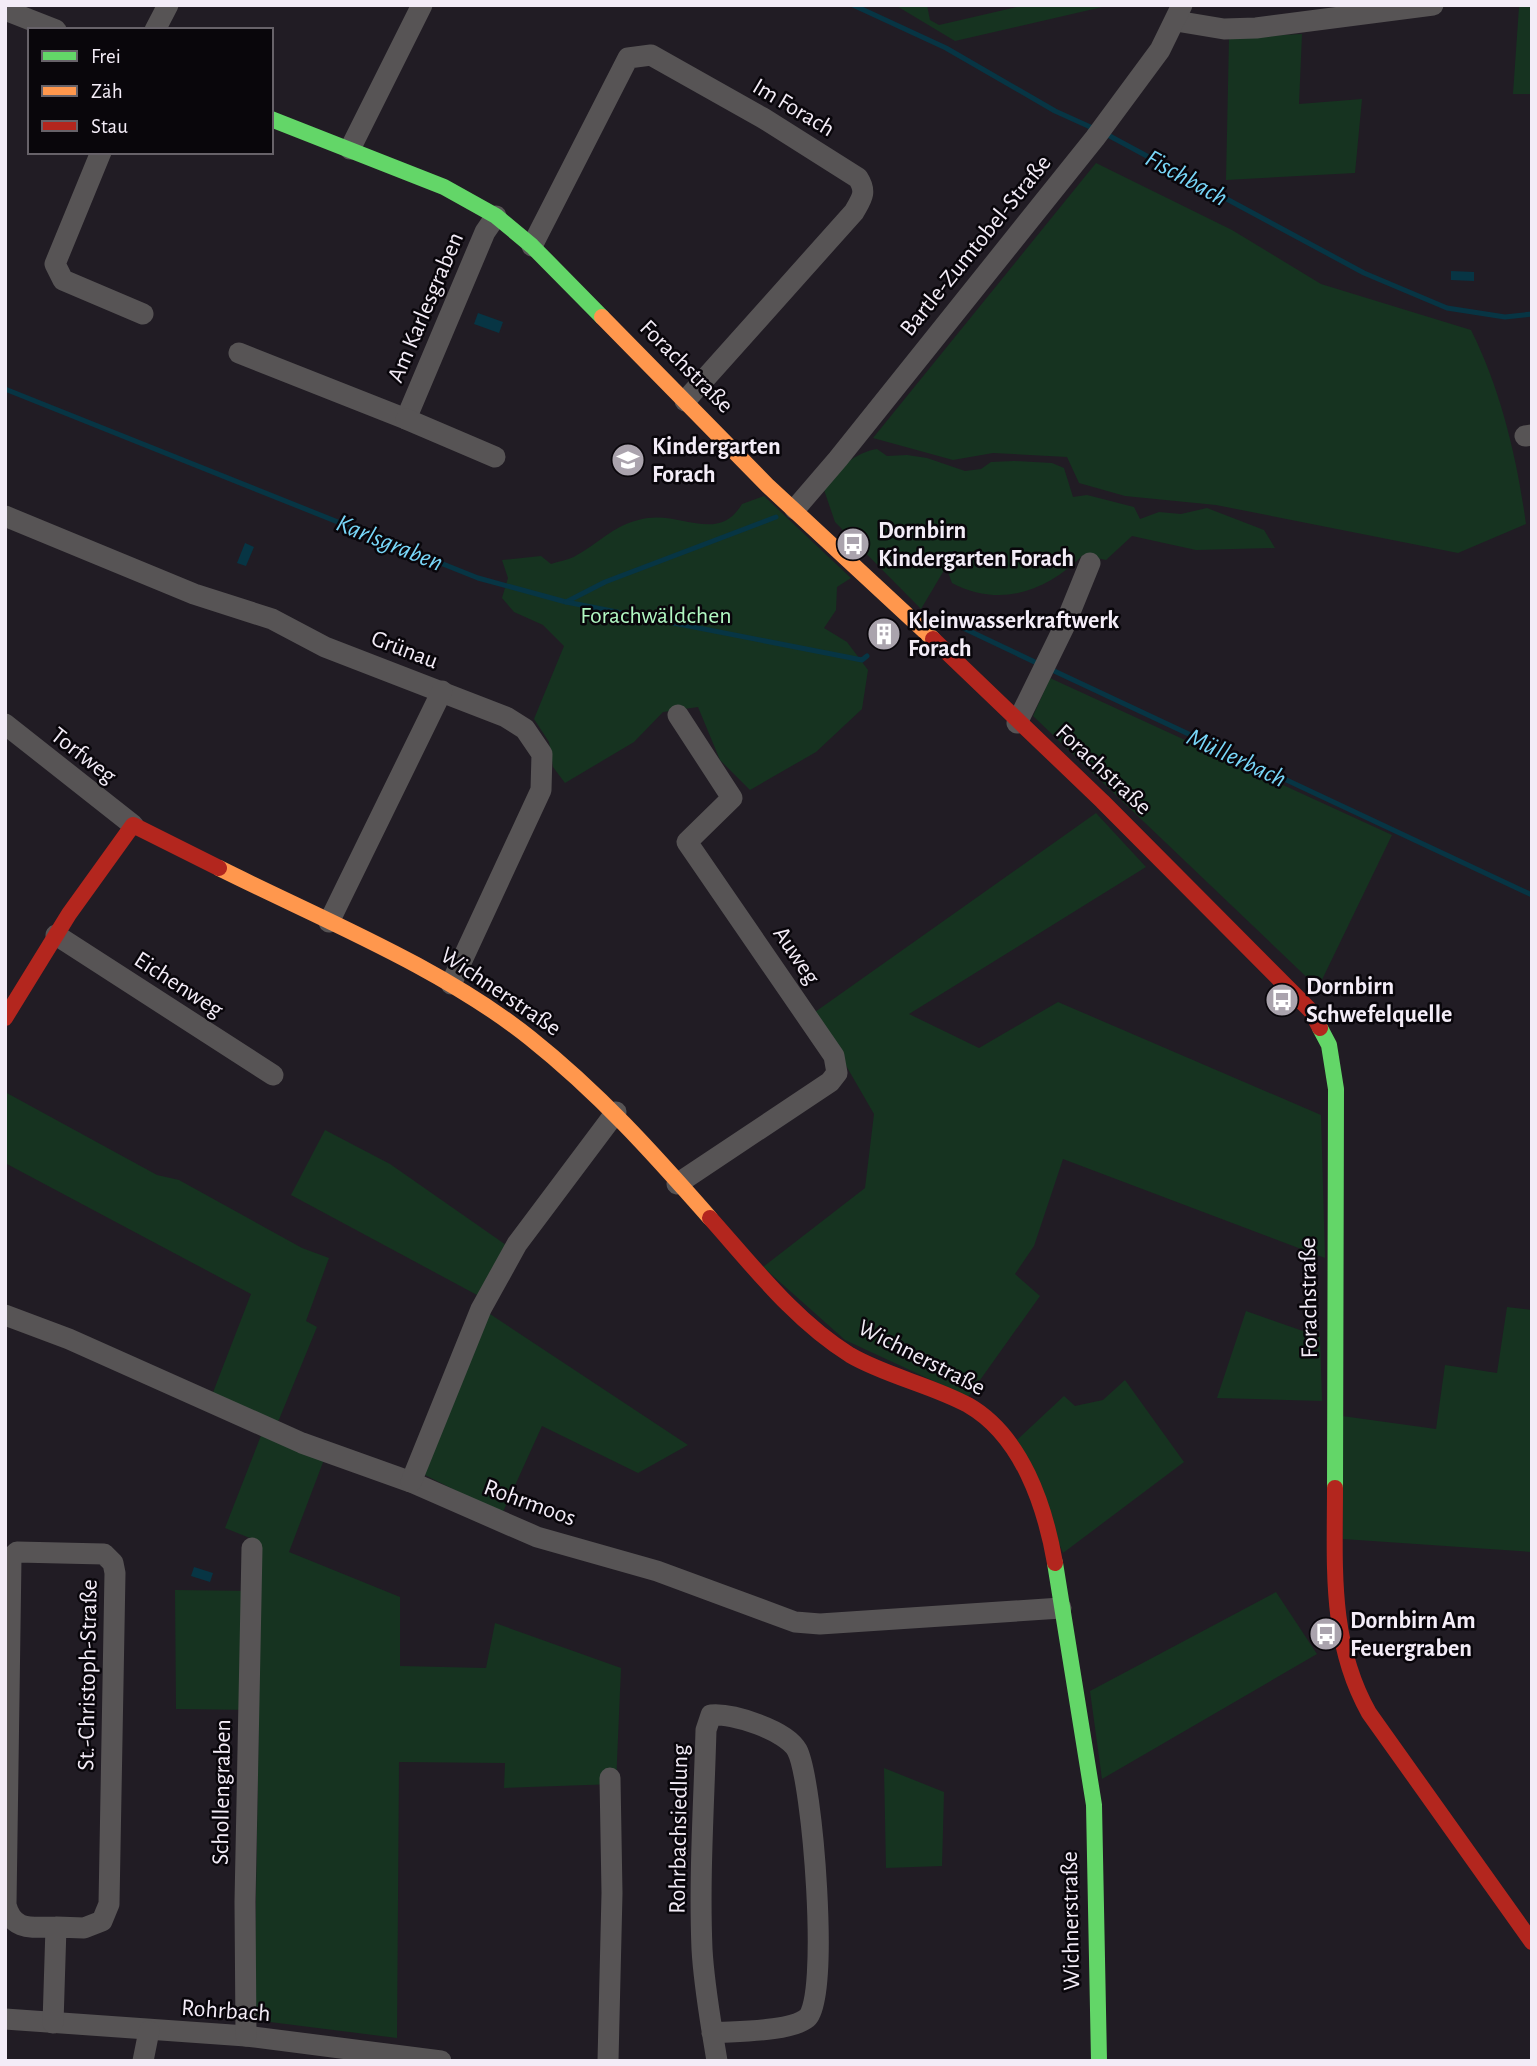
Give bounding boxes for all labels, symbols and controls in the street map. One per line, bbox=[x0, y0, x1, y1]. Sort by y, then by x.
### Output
legend bbox=[28, 28, 273, 154]
text: Frei bbox=[91, 46, 121, 67]
street label: Im Forach bbox=[748, 74, 839, 142]
text: Zäh bbox=[91, 81, 123, 102]
text: Stau bbox=[91, 116, 128, 137]
water label: Fischbach bbox=[1141, 145, 1232, 211]
street label: Bartle-Zumtobel-Straße bbox=[896, 151, 1056, 341]
street label: Am Karlesgraben bbox=[384, 229, 468, 386]
street label: Forachstraße bbox=[635, 315, 738, 418]
place label: Kindergarten Forach bbox=[652, 435, 781, 487]
school or university icon: Kindergarten Forach bbox=[609, 441, 647, 479]
water label: Karlsgraben bbox=[333, 510, 447, 576]
place label: Dornbirn Kindergarten Forach bbox=[878, 519, 1074, 571]
bus stop icon: Dornbirn Kindergarten Forach bbox=[834, 525, 872, 563]
park label: Forachwäldchen bbox=[580, 604, 732, 628]
place label: Kleinwasserkraftwerk Forach bbox=[908, 609, 1119, 661]
building icon: Kleinwasserkraftwerk Forach bbox=[865, 615, 903, 653]
street label: Grünau bbox=[368, 626, 441, 674]
street label: Forachstraße bbox=[1051, 720, 1156, 820]
street label: Torfweg bbox=[46, 723, 121, 789]
water label: Müllerbach bbox=[1183, 724, 1290, 792]
street label: Auweg bbox=[768, 922, 824, 989]
street label: Wichnerstraße bbox=[436, 943, 565, 1041]
street label: Eichenweg bbox=[130, 947, 227, 1022]
place label: Dornbirn Schwefelquelle bbox=[1306, 975, 1452, 1027]
bus stop icon: Dornbirn Schwefelquelle bbox=[1263, 981, 1301, 1019]
street label: Forachstraße bbox=[1296, 1237, 1322, 1359]
street label: Wichnerstraße bbox=[854, 1316, 989, 1400]
street label: Rohrmoos bbox=[480, 1475, 579, 1531]
street label: St.-Christoph-Straße bbox=[74, 1579, 102, 1771]
place label: Dornbirn Am Feuergraben bbox=[1350, 1609, 1476, 1661]
bus stop icon: Dornbirn Am Feuergraben bbox=[1307, 1615, 1345, 1653]
street label: Schollengraben bbox=[209, 1719, 235, 1865]
street label: Rohrbachsiedlung bbox=[666, 1744, 692, 1914]
street label: Wichnerstraße bbox=[1058, 1851, 1084, 1991]
street label: Rohrbach bbox=[181, 1996, 271, 2026]

